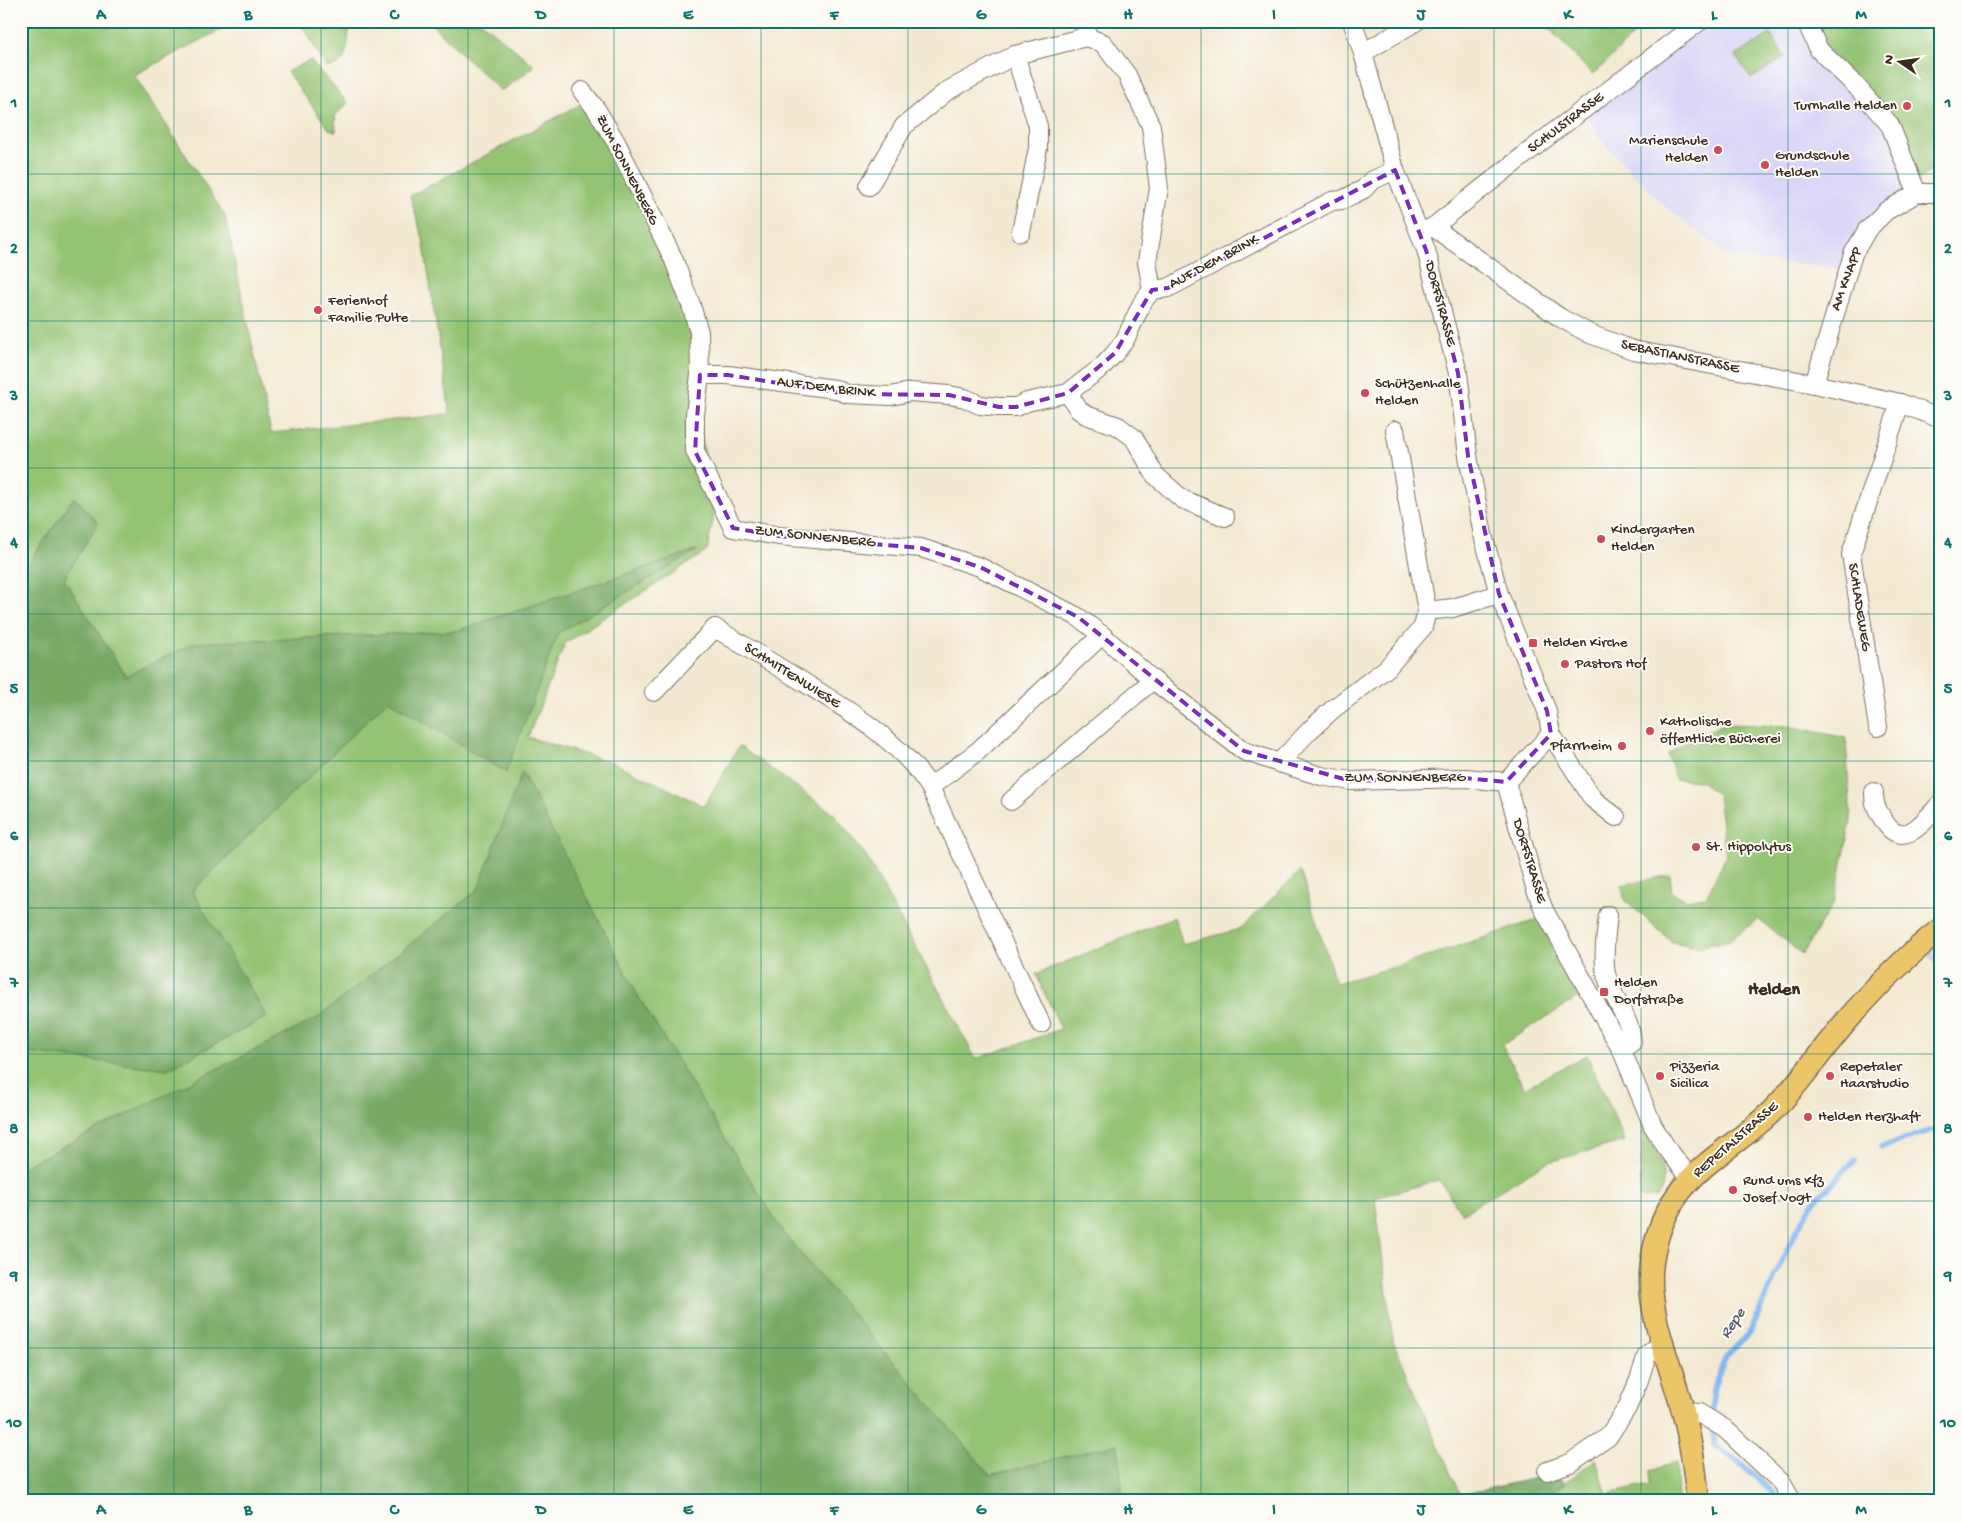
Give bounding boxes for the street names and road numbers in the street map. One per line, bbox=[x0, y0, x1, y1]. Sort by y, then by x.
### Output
street label: SCHULSTRASSE bbox=[1524, 88, 1608, 157]
street label: ZUM SONNENBERG bbox=[591, 112, 663, 229]
street label: AUF DEM BRINK bbox=[1166, 230, 1263, 293]
street label: AM KNAPP bbox=[1827, 244, 1867, 313]
street label: DORFSTRASSE bbox=[1420, 259, 1460, 349]
street label: SEBASTIANSTRASSE bbox=[1619, 336, 1741, 378]
street label: AUF DEM BRINK bbox=[776, 373, 878, 403]
street label: ZUM SONNENBERG bbox=[754, 522, 877, 552]
street label: SCHLADEWEG bbox=[1843, 562, 1875, 653]
street label: SCHMITTENWIESE bbox=[740, 639, 844, 713]
street label: ZUM SONNENBERG bbox=[1344, 769, 1466, 787]
street label: DORFSTRASSE bbox=[1507, 816, 1551, 906]
street label: REPETALSTRASSE bbox=[1689, 1097, 1783, 1182]

